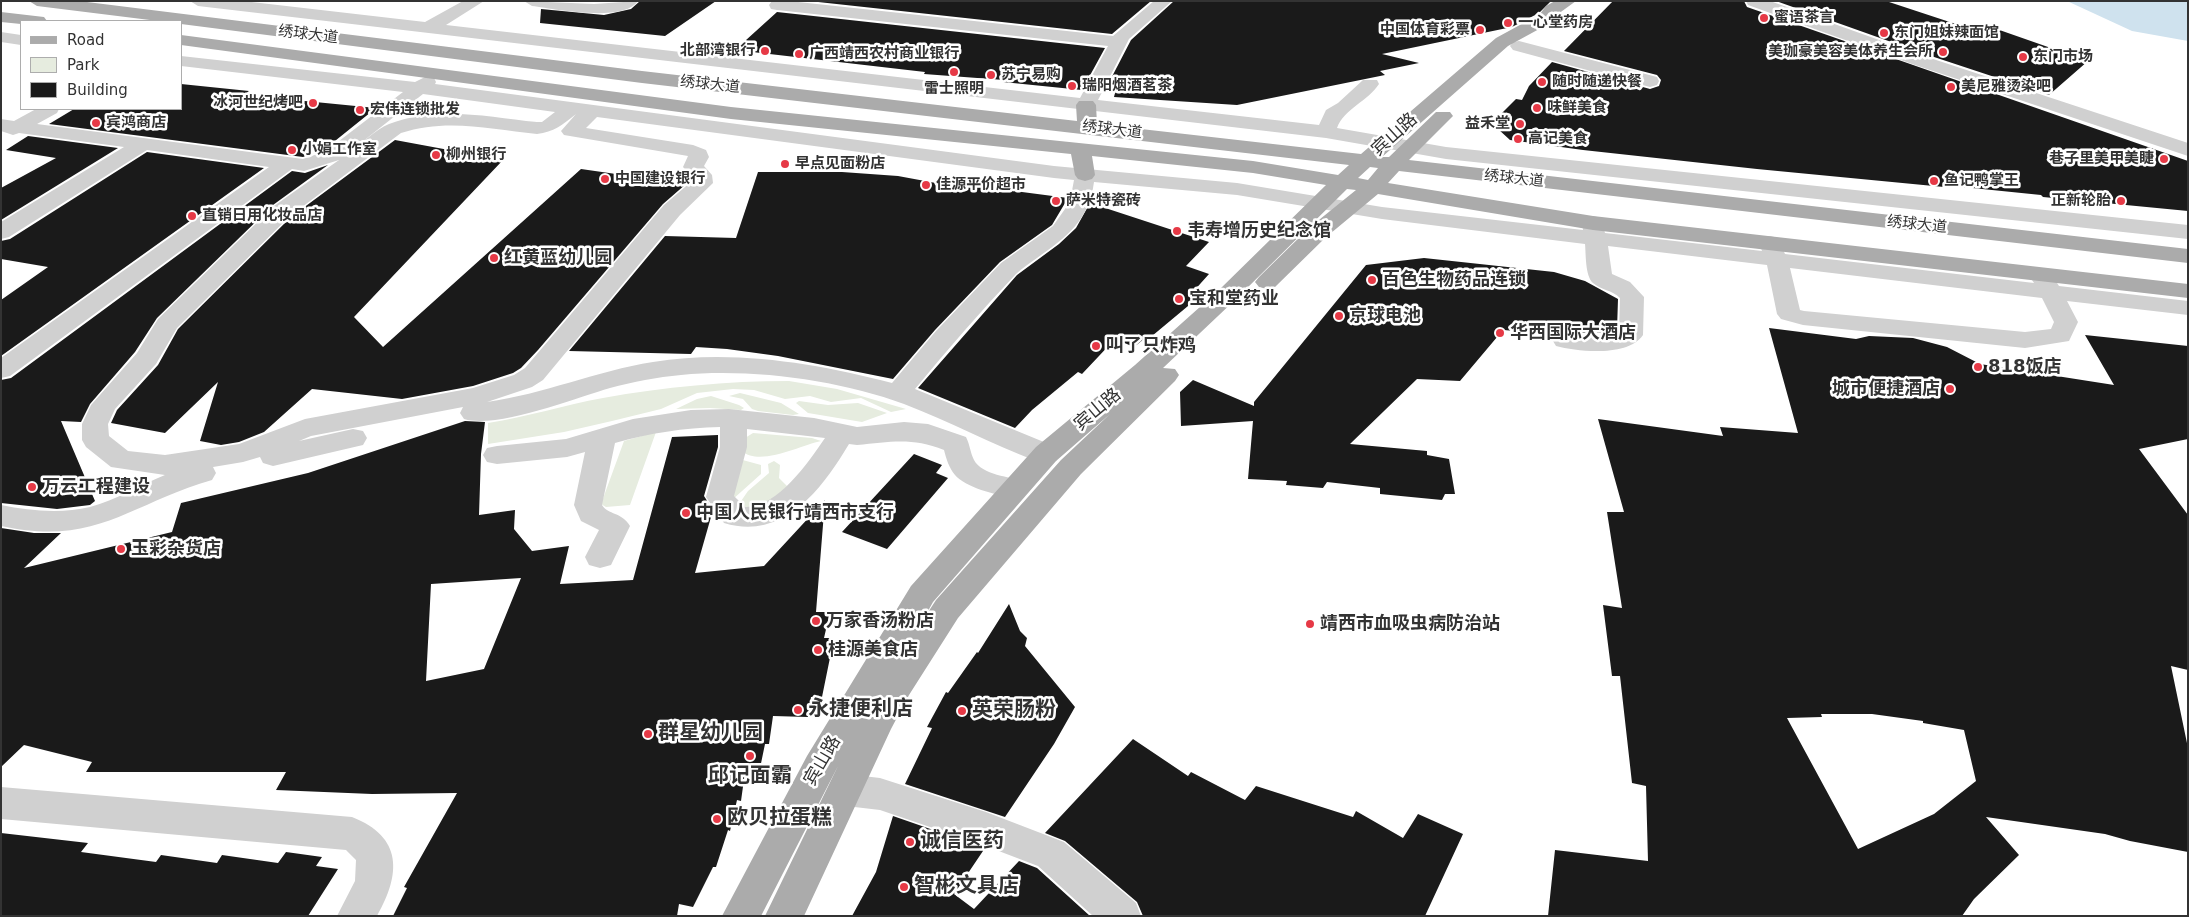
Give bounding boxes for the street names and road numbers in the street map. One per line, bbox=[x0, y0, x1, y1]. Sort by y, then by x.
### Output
street label: 绣球大道 bbox=[277, 22, 339, 48]
street label: 绣球大道 bbox=[679, 73, 741, 97]
street label: 宾山路 bbox=[1368, 109, 1422, 161]
street label: 绣球大道 bbox=[1081, 117, 1143, 143]
street label: 绣球大道 bbox=[1483, 167, 1545, 191]
street label: 绣球大道 bbox=[1886, 213, 1948, 237]
street label: 宾山路 bbox=[1070, 384, 1126, 436]
street label: 宾山路 bbox=[800, 732, 846, 790]

